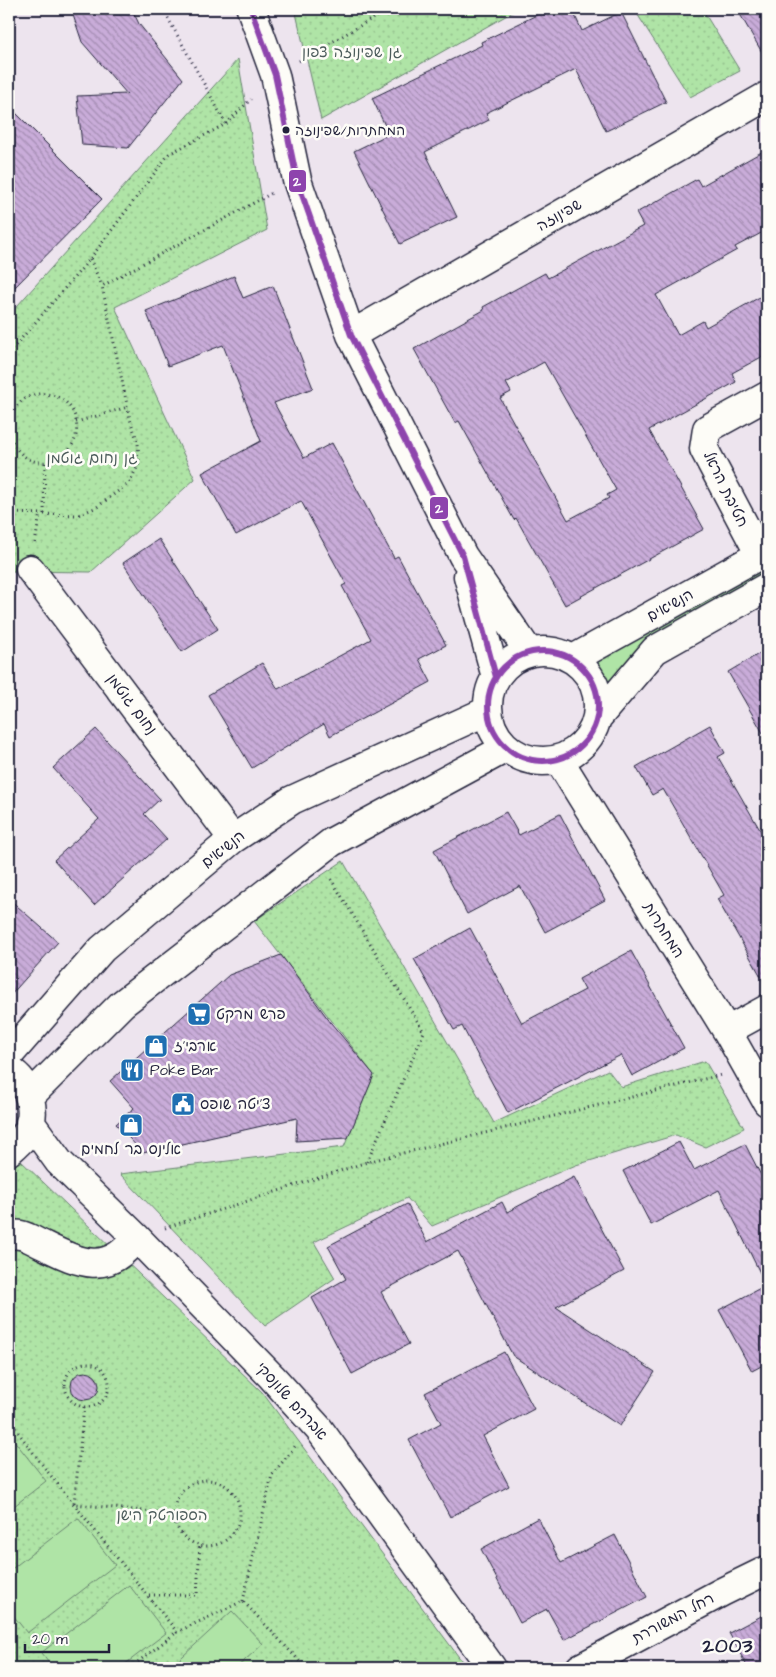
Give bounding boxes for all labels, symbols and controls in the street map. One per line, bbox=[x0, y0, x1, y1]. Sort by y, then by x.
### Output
park label: גן שפינוזה צפון bbox=[302, 42, 402, 63]
place label: המחתרות/שפינוזה bbox=[295, 121, 405, 141]
marker: המחתרות/שפינוזה bbox=[281, 125, 291, 135]
line badge: 2 bbox=[288, 169, 307, 193]
text: 2 bbox=[292, 172, 302, 192]
street label: שפינוזה bbox=[533, 194, 586, 237]
park label: גן נחום גוטמן bbox=[47, 448, 137, 469]
street label: חטיבת הראל bbox=[698, 448, 753, 531]
line badge: 2 bbox=[429, 496, 449, 520]
text: 2 bbox=[434, 499, 444, 519]
street label: הנשיאים bbox=[643, 584, 697, 627]
street label: נחום גוטמן bbox=[102, 670, 161, 739]
street label: הנשיאים bbox=[197, 826, 249, 873]
street label: המחתרות bbox=[638, 897, 689, 962]
supermarket icon: פרש מרקט bbox=[186, 1001, 212, 1027]
place label: פרש מרקט bbox=[216, 1004, 286, 1025]
shop icon: ארבי'ז bbox=[143, 1033, 169, 1059]
place label: ארבי'ז bbox=[174, 1036, 216, 1057]
restaurant icon: Poke Bar bbox=[119, 1057, 145, 1083]
place label: Poke Bar bbox=[150, 1060, 218, 1081]
public building icon: צ'יטה שופס bbox=[170, 1091, 196, 1117]
place label: צ'יטה שופס bbox=[200, 1094, 271, 1115]
shop icon: אלינס בר לחמים bbox=[118, 1112, 144, 1138]
place label: אלינס בר לחמים bbox=[81, 1139, 181, 1160]
street label: אברהם שלונסקי bbox=[251, 1358, 333, 1445]
park label: הספורטק הישן bbox=[116, 1505, 208, 1526]
street label: רחל המשוררת bbox=[628, 1588, 718, 1649]
scale bar bbox=[25, 1622, 109, 1654]
text: 20 m bbox=[32, 1629, 68, 1650]
district label: 2003 bbox=[702, 1632, 753, 1660]

